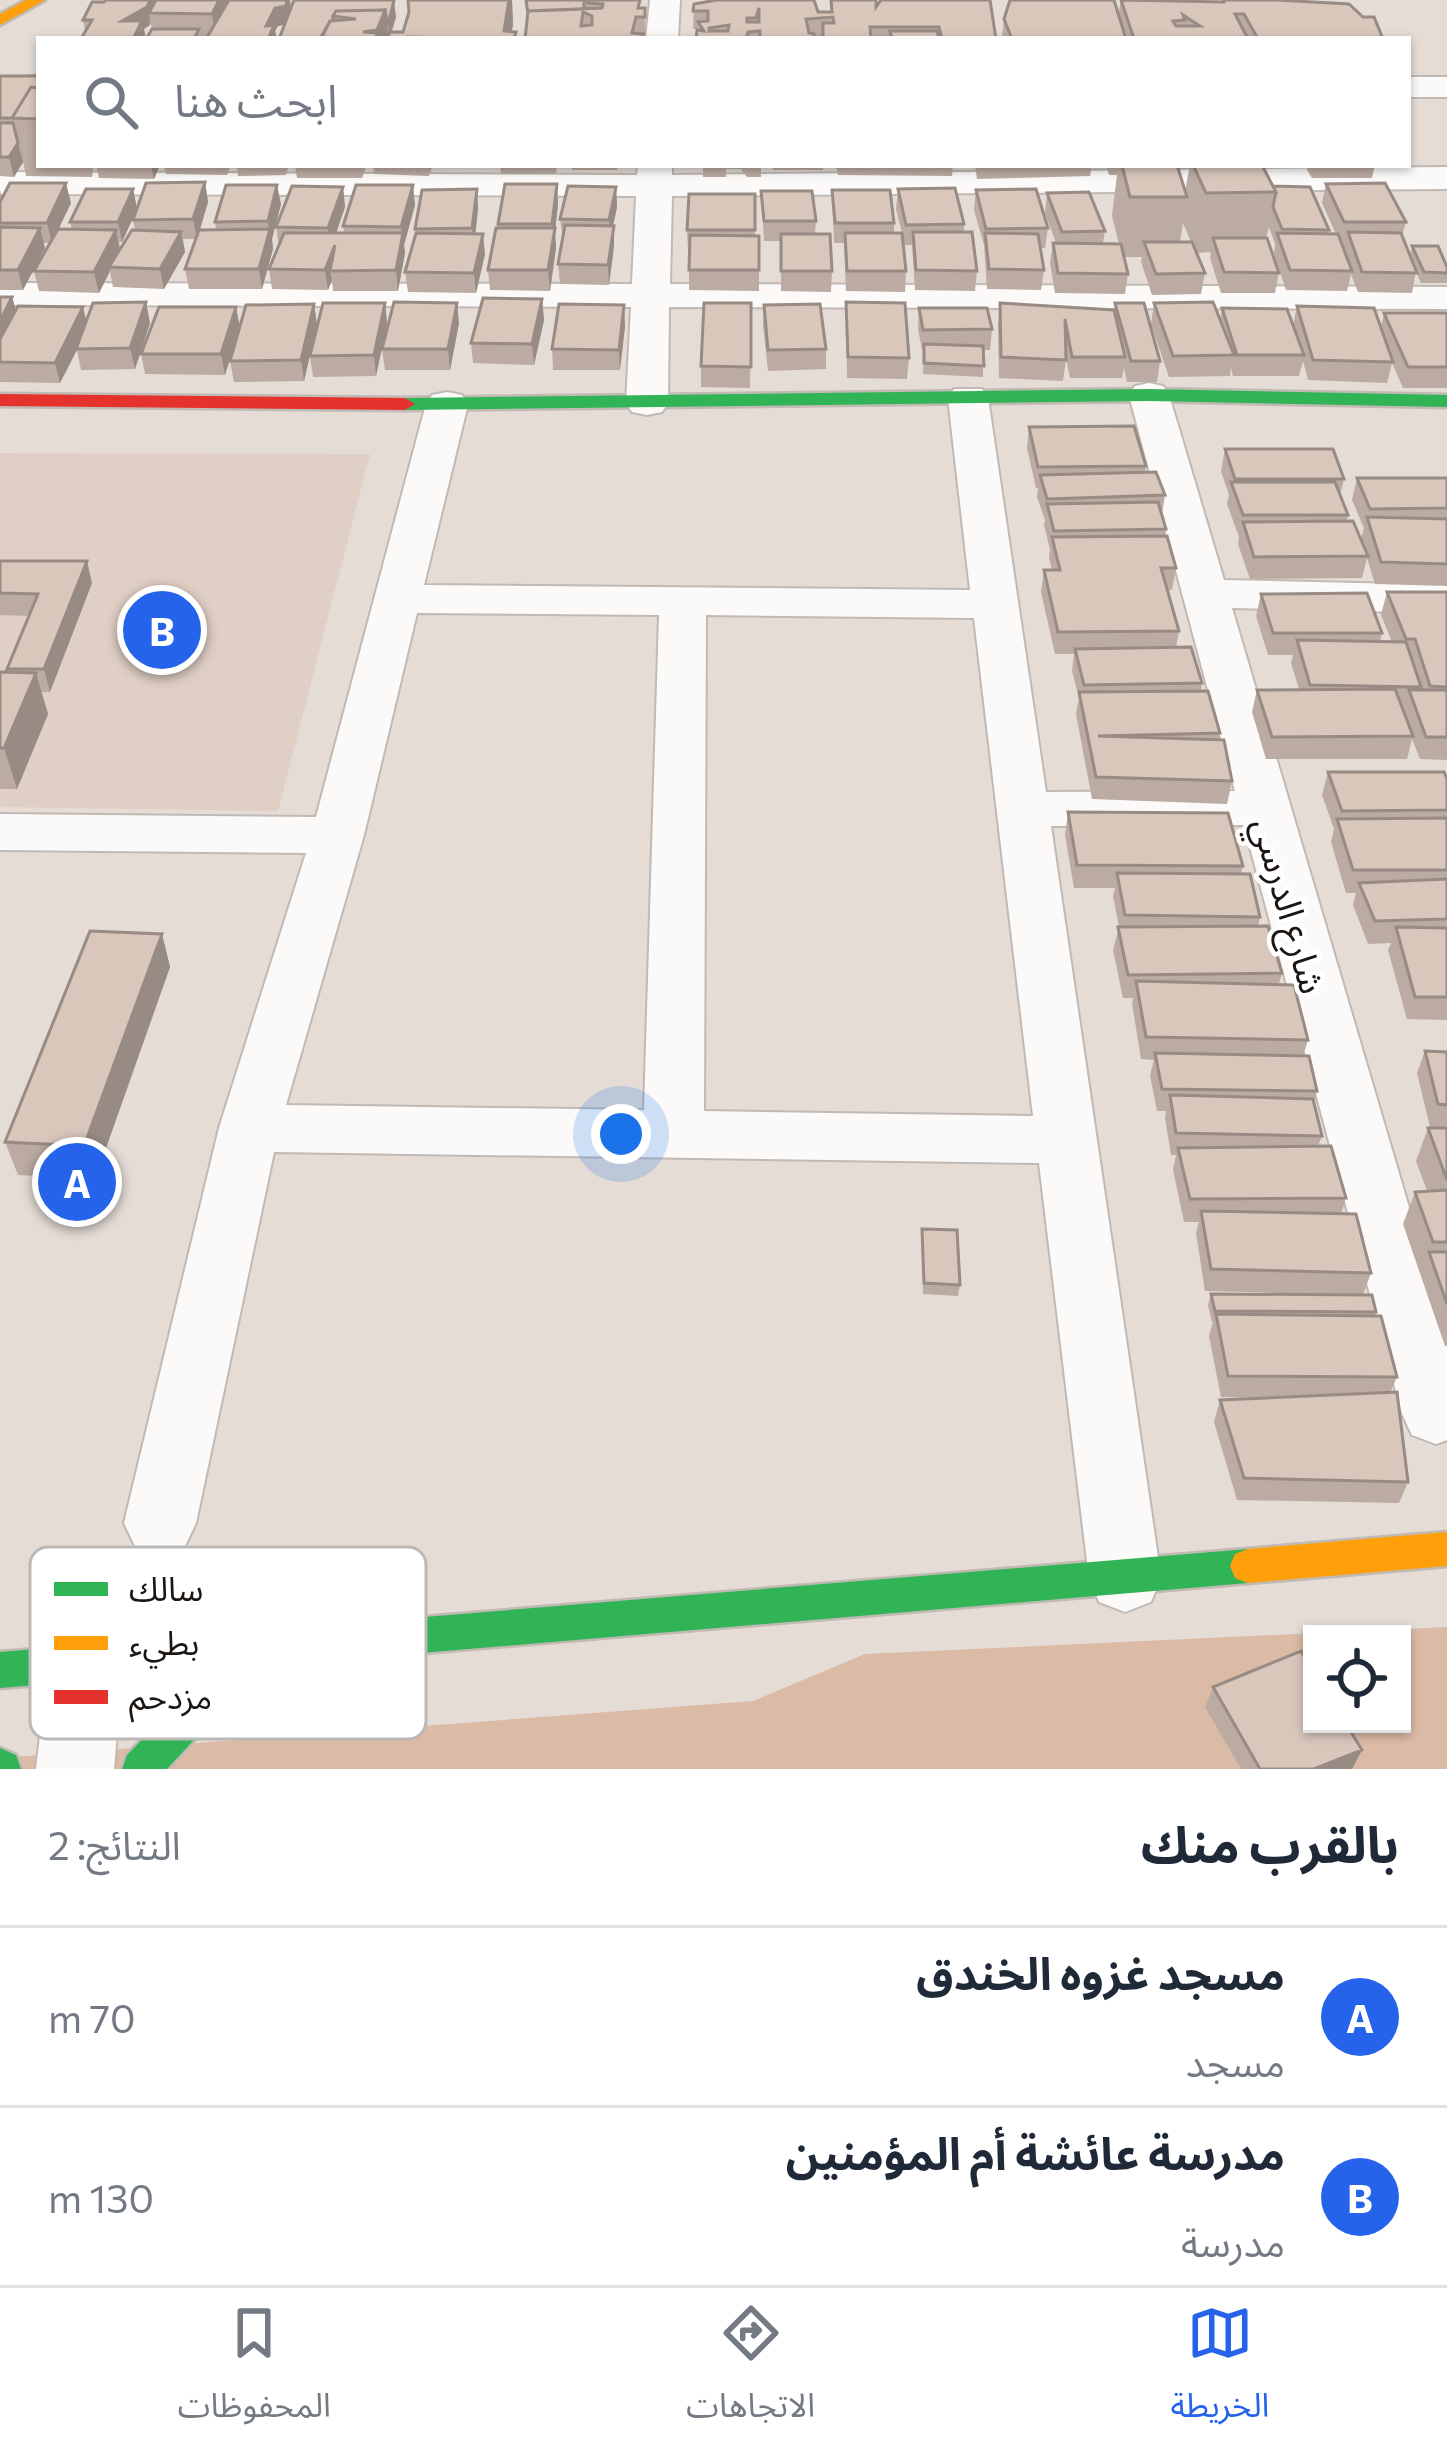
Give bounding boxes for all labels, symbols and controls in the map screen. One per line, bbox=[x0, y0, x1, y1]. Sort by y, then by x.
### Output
search box bbox=[36, 36, 1411, 168]
icon: search bbox=[78, 69, 144, 135]
text: ابحث هنا bbox=[174, 71, 338, 126]
pin: B bbox=[123, 585, 201, 675]
street label: شارع الدرسي bbox=[1237, 812, 1337, 1000]
your location bbox=[591, 1104, 651, 1164]
pin: A bbox=[38, 1137, 116, 1227]
legend bbox=[30, 1547, 426, 1739]
text: سالك bbox=[129, 1567, 203, 1608]
text: بطيء bbox=[129, 1621, 199, 1669]
map controls bbox=[1303, 1625, 1411, 1733]
button: locate bbox=[1303, 1625, 1411, 1733]
text: مزدحم bbox=[129, 1675, 212, 1723]
text: بالقرب منك bbox=[1141, 1811, 1399, 1874]
text: النتائج: 2 bbox=[48, 1820, 181, 1868]
text: مسجد غزوه الخندق bbox=[916, 1944, 1285, 1999]
text: 70 m bbox=[48, 1993, 135, 2041]
text: A bbox=[1346, 1993, 1374, 2041]
text: مسجد bbox=[1186, 2037, 1285, 2085]
text: مدرسة عائشة أم المؤمنين bbox=[786, 2124, 1285, 2179]
text: 130 m bbox=[48, 2173, 154, 2221]
text: B bbox=[1347, 2173, 1373, 2221]
text: مدرسة bbox=[1181, 2217, 1285, 2265]
tab: المحفوظات bbox=[178, 2300, 331, 2441]
tab: الاتجاهات bbox=[686, 2300, 815, 2441]
tab: الخريطة bbox=[1170, 2300, 1269, 2441]

